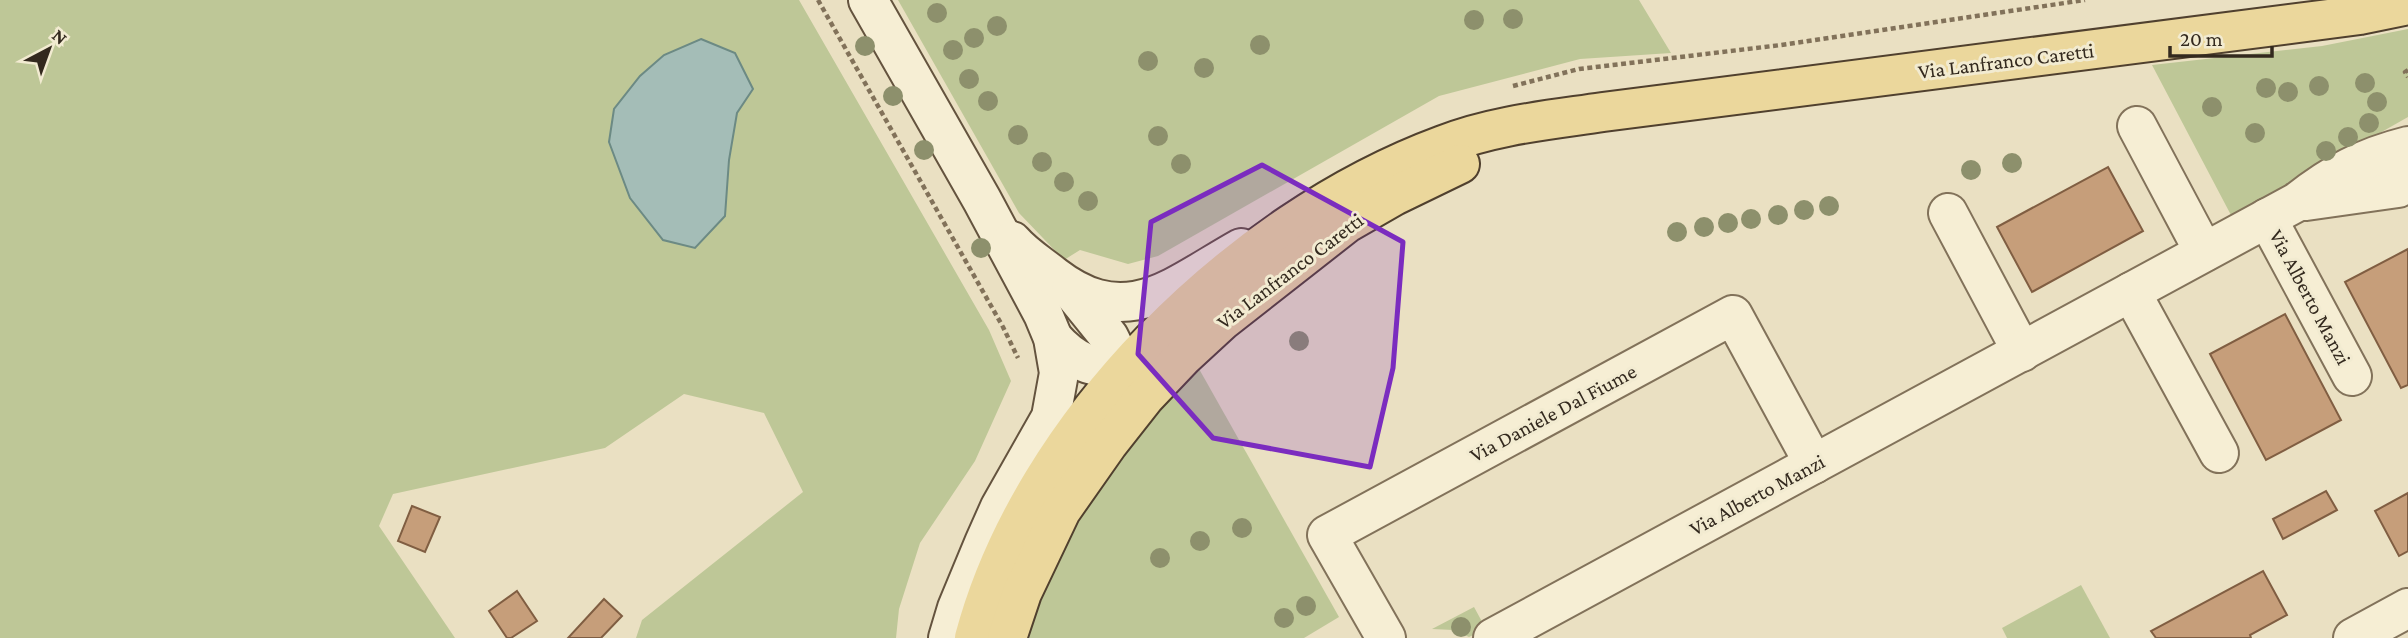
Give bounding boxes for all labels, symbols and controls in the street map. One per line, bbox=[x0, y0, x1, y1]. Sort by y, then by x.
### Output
north arrow bbox=[14, 14, 84, 84]
scale bar bbox=[2170, 14, 2272, 58]
text: N bbox=[48, 24, 72, 49]
text: 20 m bbox=[2180, 27, 2223, 51]
street label: Via Lanfranco Caretti bbox=[1917, 38, 2096, 84]
street label: Via Lanfranco Caretti bbox=[1212, 208, 1368, 334]
street label: Via Alberto Manzi bbox=[2264, 225, 2356, 369]
street label: Via Daniele Dal Fiume bbox=[1466, 359, 1640, 467]
street label: Via Alberto Manzi bbox=[1685, 449, 1829, 541]

